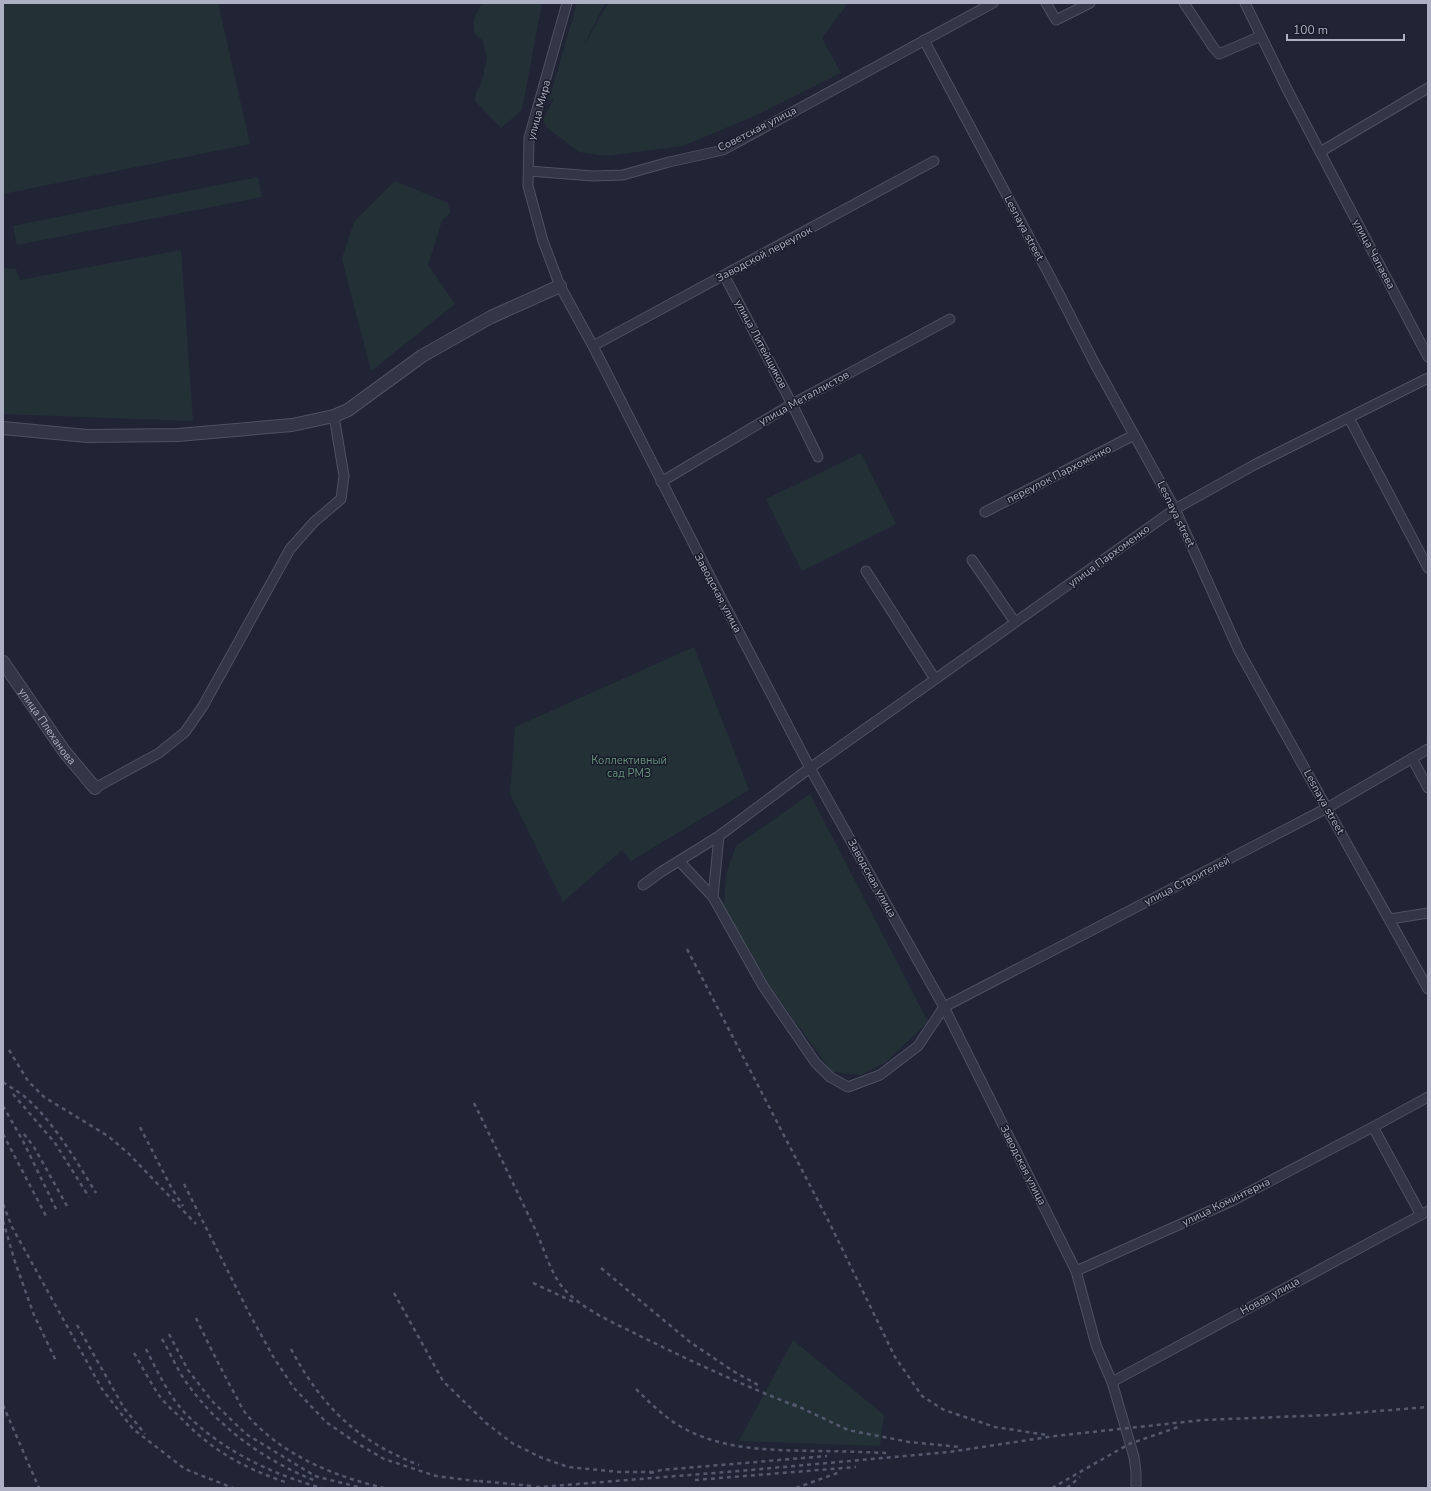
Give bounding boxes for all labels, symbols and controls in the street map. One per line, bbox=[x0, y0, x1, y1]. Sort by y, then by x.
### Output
scale bar bbox=[1287, 16, 1404, 42]
text: 100 m bbox=[1293, 22, 1328, 38]
street label: улица Мира bbox=[524, 78, 554, 142]
street label: Советская улица bbox=[715, 103, 799, 155]
street label: Lesnaya street bbox=[1001, 193, 1048, 263]
street label: улица Чапаева bbox=[1349, 216, 1399, 292]
street label: Заводской переулок bbox=[713, 222, 815, 286]
street label: улица Литейщиков bbox=[731, 297, 791, 391]
street label: улица Металлистов bbox=[756, 367, 852, 429]
street label: переулок Пархоменко bbox=[1004, 441, 1114, 507]
street label: Lesnaya street bbox=[1154, 478, 1199, 550]
street label: улица Пархоменко bbox=[1065, 521, 1153, 591]
street label: Заводская улица bbox=[691, 551, 745, 635]
street label: улица Плеханова bbox=[15, 685, 80, 768]
park label: Коллективный сад РМЗ bbox=[591, 753, 667, 781]
street label: Lesnaya street bbox=[1300, 767, 1348, 837]
street label: Заводская улица bbox=[844, 836, 900, 920]
street label: улица Строителей bbox=[1141, 853, 1233, 909]
street label: Заводская улица bbox=[996, 1122, 1050, 1208]
street label: улица Коминтерна bbox=[1179, 1174, 1273, 1230]
street label: Новая улица bbox=[1238, 1273, 1303, 1319]

